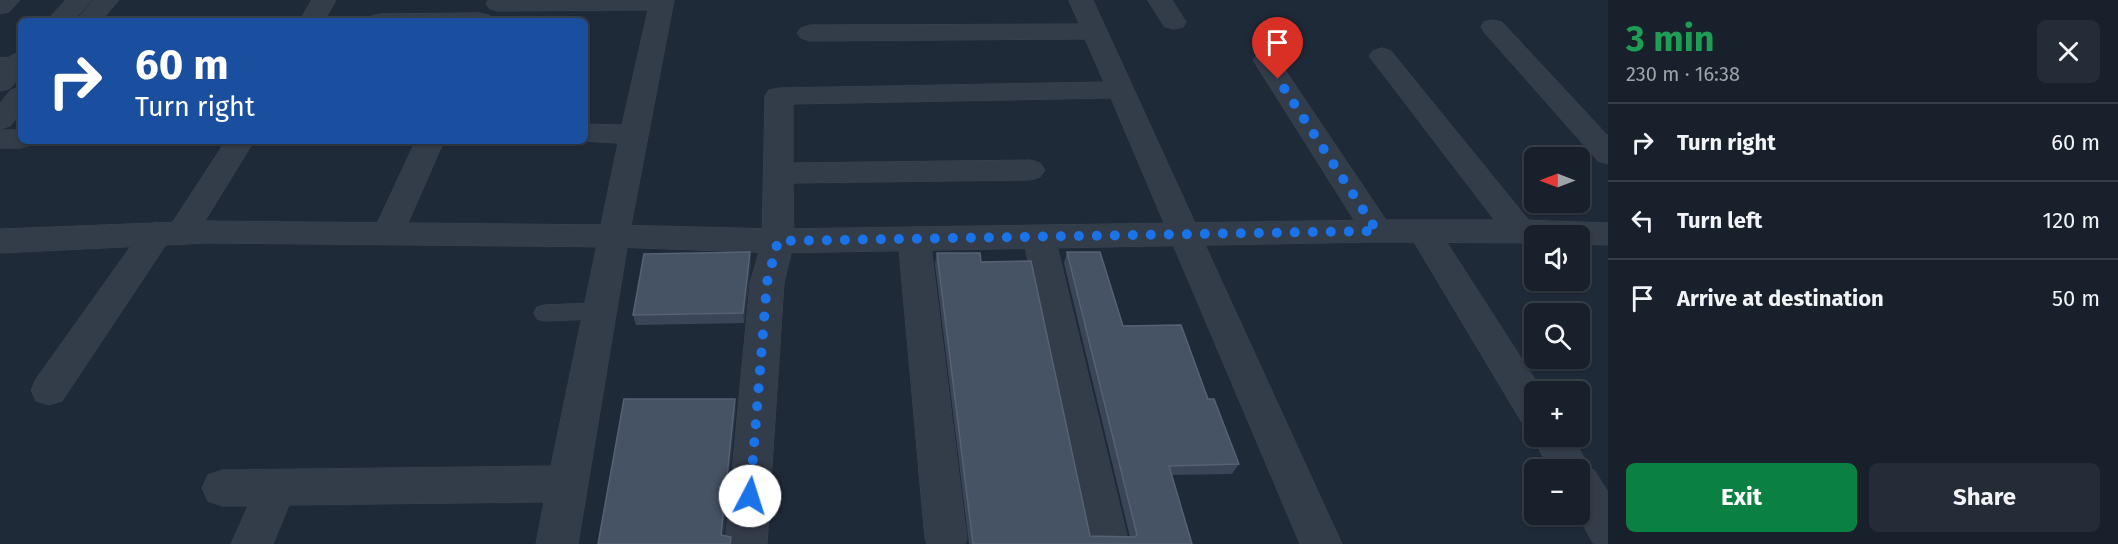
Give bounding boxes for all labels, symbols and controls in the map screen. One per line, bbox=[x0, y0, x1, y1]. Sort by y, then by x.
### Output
pin bbox=[1252, 17, 1303, 79]
text: 3 min bbox=[1626, 17, 1715, 61]
button: close bbox=[2037, 20, 2100, 83]
icon: arrive bbox=[1261, 26, 1294, 59]
text: 60 m bbox=[135, 40, 229, 90]
icon: right bbox=[36, 42, 114, 120]
text: 230 m · 16:38 bbox=[1626, 62, 1740, 86]
text: Turn right bbox=[135, 91, 255, 123]
icon: right bbox=[1626, 126, 1659, 159]
text: Turn right bbox=[1677, 129, 1776, 156]
text: 60 m bbox=[2051, 129, 2100, 156]
north arrow bbox=[1524, 147, 1590, 213]
map controls bbox=[1524, 147, 1590, 525]
icon: left bbox=[1626, 204, 1659, 237]
text: Turn left bbox=[1677, 207, 1762, 234]
text: 120 m bbox=[2043, 207, 2100, 234]
button: sound bbox=[1524, 225, 1590, 291]
icon: arrive bbox=[1626, 282, 1659, 315]
text: Arrive at destination bbox=[1677, 285, 1884, 312]
text: 50 m bbox=[2052, 285, 2100, 312]
button: search bbox=[1524, 303, 1590, 369]
button: + bbox=[1524, 381, 1590, 447]
button: − bbox=[1524, 459, 1590, 525]
button: Exit bbox=[1626, 463, 1857, 532]
button: Share bbox=[1869, 463, 2100, 532]
position arrow bbox=[718, 464, 782, 528]

